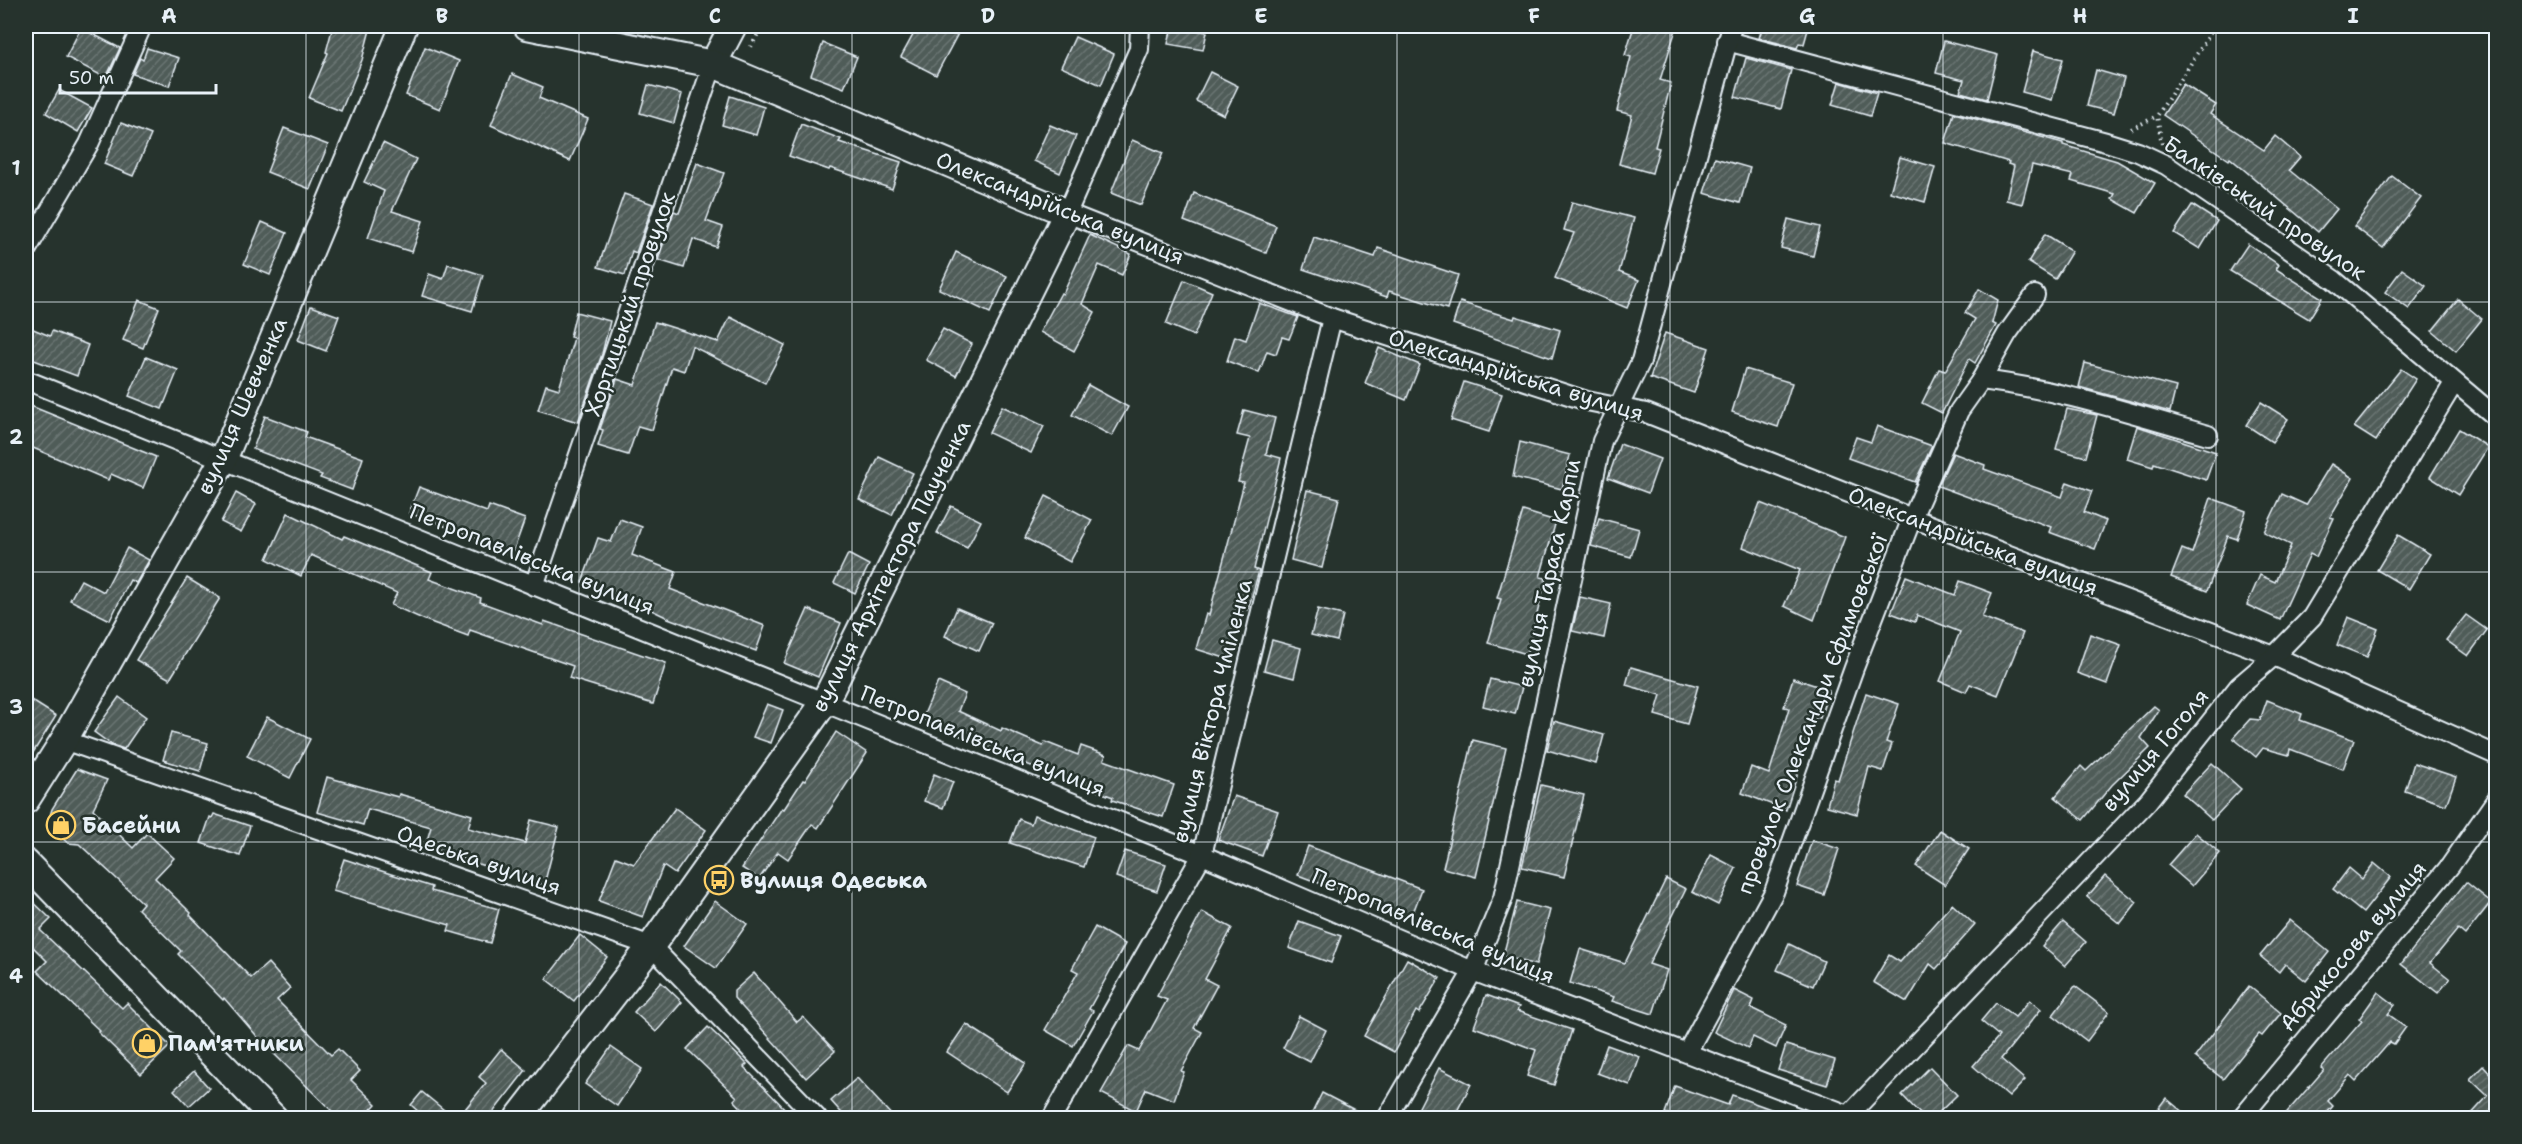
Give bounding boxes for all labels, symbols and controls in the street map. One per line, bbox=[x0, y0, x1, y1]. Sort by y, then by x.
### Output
text: A bbox=[161, 3, 177, 29]
text: B bbox=[436, 3, 448, 29]
text: C bbox=[709, 3, 721, 29]
text: D bbox=[981, 3, 995, 29]
text: E bbox=[1254, 3, 1268, 29]
text: F bbox=[1528, 3, 1540, 29]
text: G bbox=[1799, 3, 1815, 29]
text: H bbox=[2073, 3, 2087, 29]
text: I bbox=[2347, 3, 2359, 29]
scale bar bbox=[60, 57, 216, 95]
text: 50 m bbox=[69, 66, 114, 90]
street label: Балківський провулок bbox=[2158, 129, 2372, 287]
street label: Олександрійська вулиця bbox=[932, 145, 1188, 271]
text: 1 bbox=[11, 155, 21, 181]
street label: Хортицький провулок bbox=[578, 188, 682, 420]
street label: вулиця Шевченка bbox=[190, 313, 294, 499]
street label: Олександрійська вулиця bbox=[1385, 322, 1647, 428]
street label: вулиця Архітектора Паученка bbox=[805, 415, 978, 717]
text: 2 bbox=[9, 424, 23, 450]
street label: вулиця Тараса Карпи bbox=[1511, 456, 1587, 690]
street label: Олександрійська вулиця bbox=[1844, 480, 2102, 602]
street label: Петропавлівська вулиця bbox=[405, 497, 659, 621]
street label: провулок Олександри Єфимовської bbox=[1730, 529, 1895, 898]
street label: вулиця Віктора Чміленка bbox=[1165, 576, 1259, 846]
street label: Петропавлівська вулиця bbox=[856, 679, 1110, 803]
street label: вулиця Гоголя bbox=[2095, 682, 2215, 818]
text: 3 bbox=[9, 694, 23, 720]
shop icon: Басейни bbox=[45, 809, 77, 841]
place label: Басейни bbox=[82, 811, 181, 840]
street label: Одеська вулиця bbox=[393, 818, 565, 902]
street label: Абрикосова вулиця bbox=[2273, 855, 2433, 1037]
street label: Петропавлівська вулиця bbox=[1307, 862, 1559, 990]
bus stop icon: Вулиця Одеська bbox=[703, 864, 735, 896]
place label: Вулиця Одеська bbox=[740, 866, 927, 895]
text: 4 bbox=[9, 963, 23, 989]
shop icon: Пам'ятники bbox=[131, 1027, 163, 1059]
place label: Пам'ятники bbox=[168, 1029, 304, 1058]

